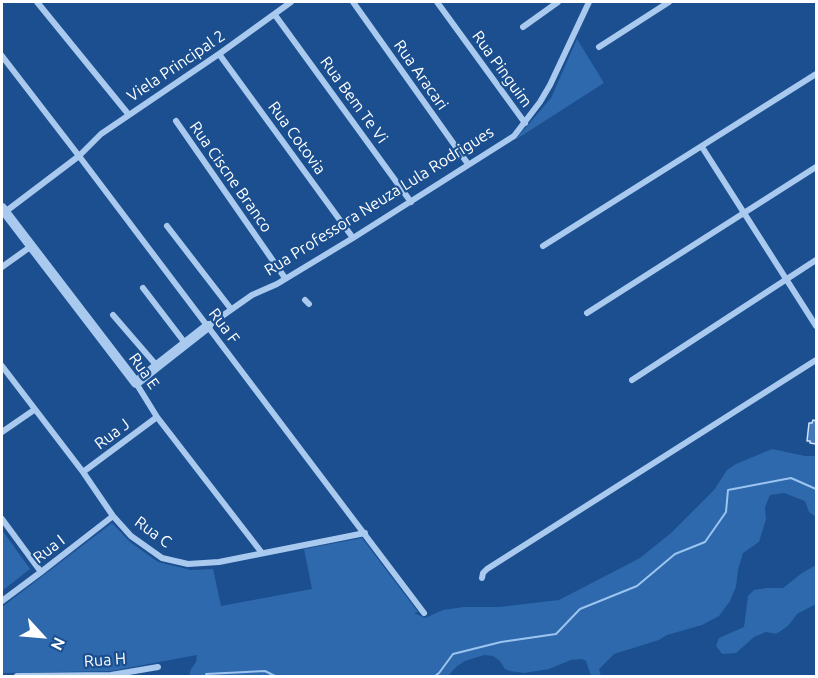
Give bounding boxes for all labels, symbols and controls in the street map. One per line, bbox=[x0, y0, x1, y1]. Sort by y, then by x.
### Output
street label: Viela Principal 2 bbox=[123, 26, 229, 106]
street label: Rua Pinguim bbox=[468, 27, 536, 111]
street label: Rua Aracari bbox=[390, 36, 452, 114]
street label: Rua Bem Te Vi bbox=[316, 53, 392, 147]
street label: Rua Cotovia bbox=[264, 98, 330, 178]
street label: Rua Ciscne Branco bbox=[186, 118, 276, 236]
street label: Rua Professora Neuza Lula Rodrigues bbox=[261, 122, 497, 280]
street label: Rua F bbox=[204, 304, 244, 348]
street label: Rua E bbox=[125, 349, 163, 393]
street label: Rua J bbox=[91, 415, 133, 453]
street label: Rua C bbox=[131, 512, 175, 552]
street label: Rua I bbox=[29, 531, 69, 567]
north arrow bbox=[12, 606, 72, 666]
text: N bbox=[47, 635, 69, 653]
street label: Rua H bbox=[83, 649, 127, 671]

